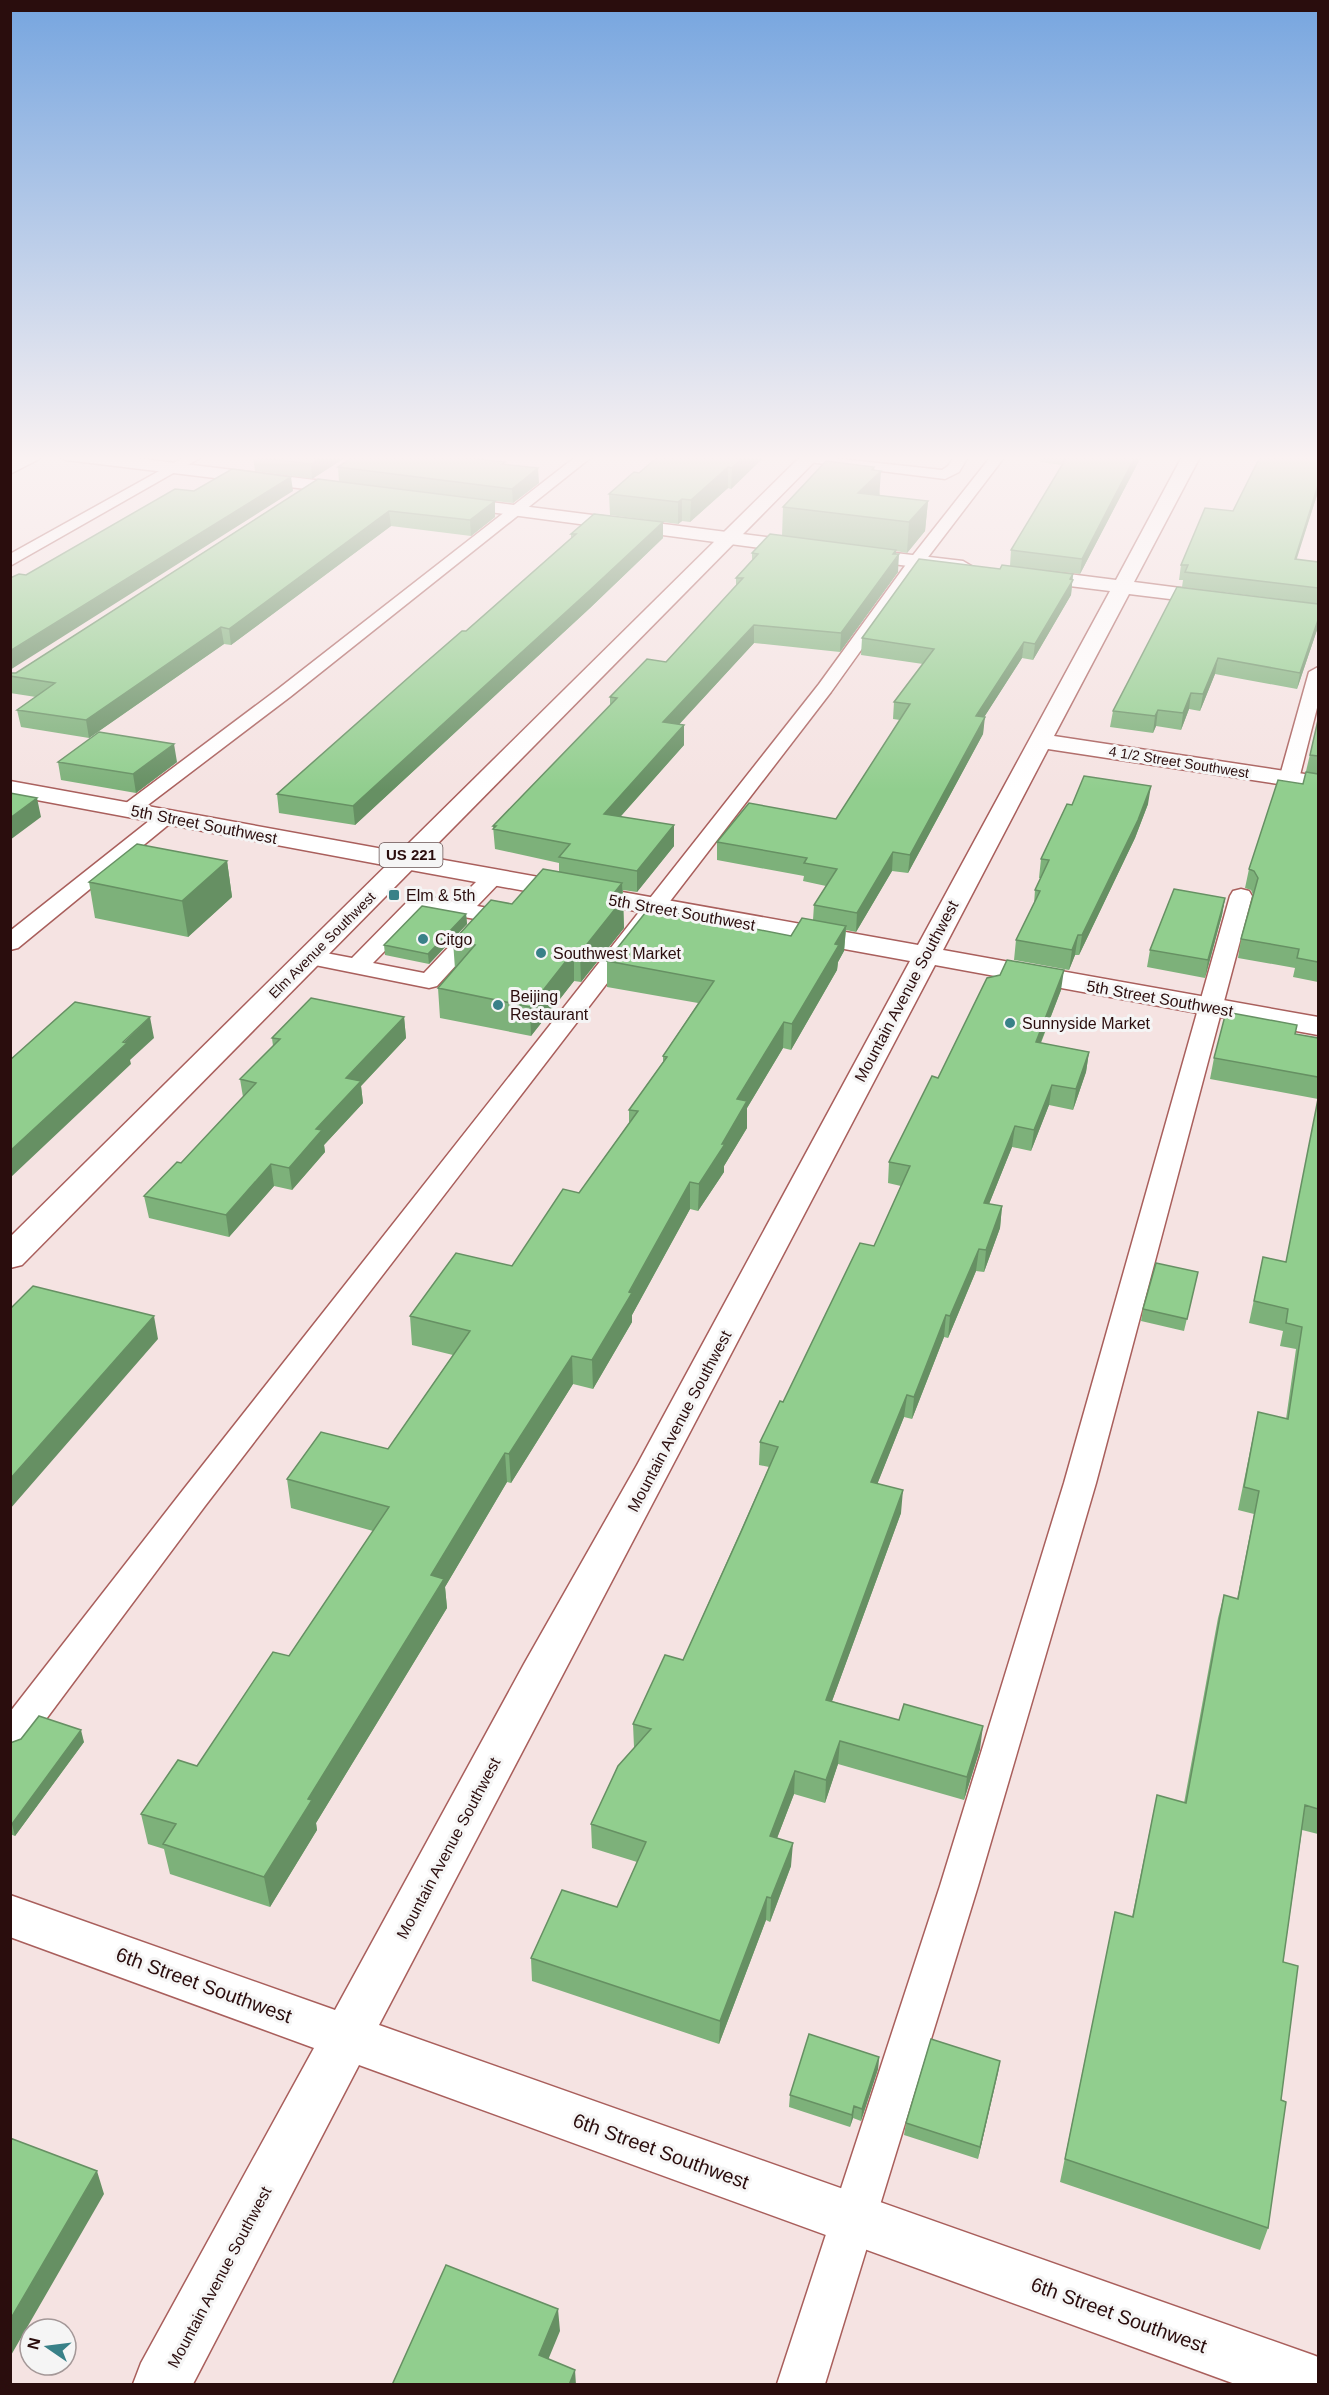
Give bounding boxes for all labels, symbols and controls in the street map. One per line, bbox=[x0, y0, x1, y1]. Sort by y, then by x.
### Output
street label: 4 1/2 Street Southwest bbox=[1108, 743, 1250, 781]
street label: 5th Street Southwest bbox=[129, 802, 279, 847]
road number: US 221 bbox=[380, 843, 442, 867]
place label: Elm & 5th bbox=[406, 887, 475, 904]
street label: Elm Avenue Southwest bbox=[266, 888, 379, 1001]
marker: Elm & 5th bbox=[387, 888, 401, 902]
street label: 5th Street Southwest bbox=[607, 891, 757, 934]
street label: Mountain Avenue Southwest bbox=[851, 897, 962, 1085]
place label: Citgo bbox=[435, 931, 472, 948]
marker: Citgo bbox=[416, 932, 430, 946]
place label: Southwest Market bbox=[553, 945, 682, 962]
marker: Southwest Market bbox=[534, 946, 548, 960]
street label: 5th Street Southwest bbox=[1085, 977, 1235, 1020]
place label: Beijing Restaurant bbox=[510, 988, 589, 1023]
marker: Beijing Restaurant bbox=[491, 998, 505, 1012]
place label: Sunnyside Market bbox=[1022, 1015, 1151, 1032]
marker: Sunnyside Market bbox=[1003, 1016, 1017, 1030]
street label: Mountain Avenue Southwest bbox=[624, 1327, 735, 1515]
street label: Mountain Avenue Southwest bbox=[393, 1754, 504, 1942]
street label: 6th Street Southwest bbox=[113, 1943, 295, 2027]
street label: 6th Street Southwest bbox=[570, 2109, 752, 2193]
street label: Mountain Avenue Southwest bbox=[164, 2183, 275, 2371]
street label: 6th Street Southwest bbox=[1028, 2273, 1210, 2357]
north arrow bbox=[18, 2317, 78, 2377]
text: N bbox=[24, 2336, 44, 2351]

